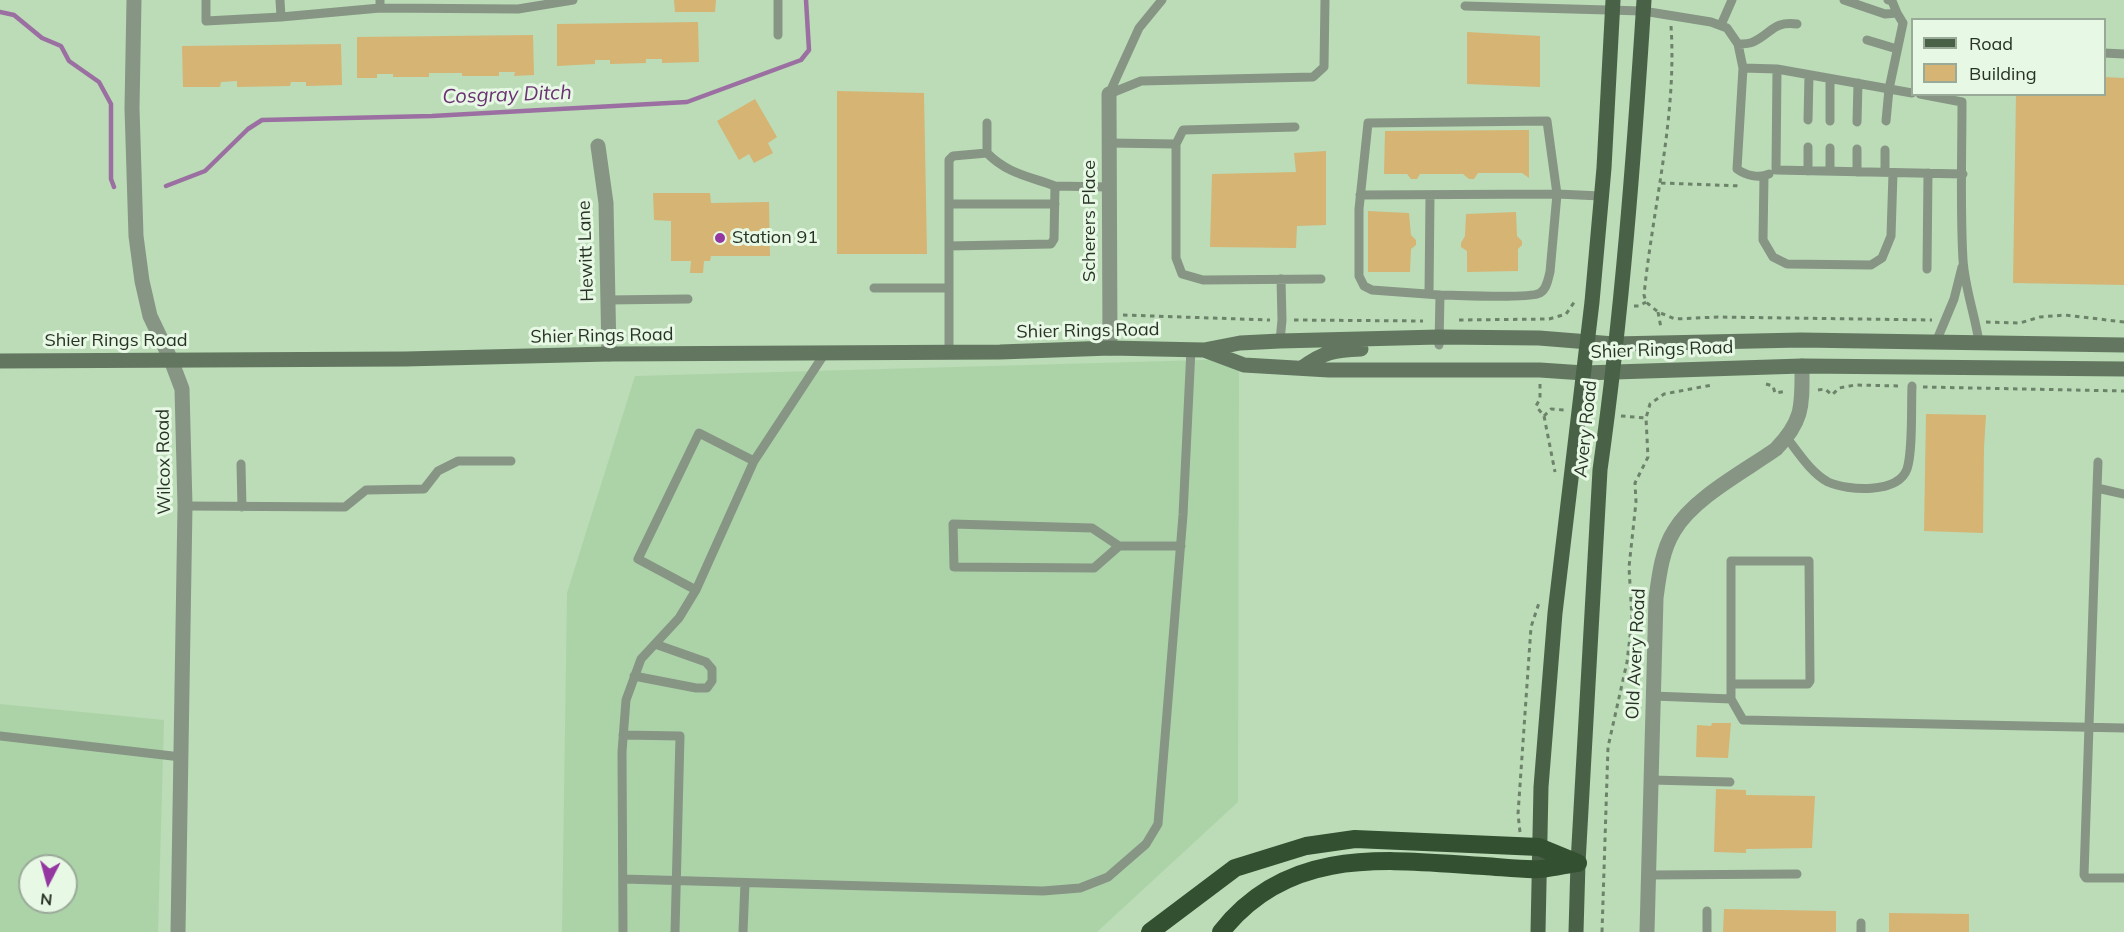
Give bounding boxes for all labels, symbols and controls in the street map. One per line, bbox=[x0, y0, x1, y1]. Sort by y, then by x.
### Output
legend bbox=[1911, 18, 2106, 96]
text: Road bbox=[1969, 32, 2013, 55]
text: Building bbox=[1969, 62, 2037, 85]
water label: Cosgray Ditch bbox=[442, 81, 572, 109]
street label: Scherers Place bbox=[1079, 160, 1101, 282]
street label: Hewitt Lane bbox=[573, 200, 599, 302]
place label: Station 91 bbox=[732, 227, 818, 249]
marker: Station 91 bbox=[713, 231, 727, 245]
street label: Shier Rings Road bbox=[1016, 319, 1160, 343]
street label: Shier Rings Road bbox=[530, 324, 674, 348]
street label: Shier Rings Road bbox=[45, 330, 187, 352]
street label: Shier Rings Road bbox=[1590, 337, 1734, 363]
street label: Avery Road bbox=[1570, 379, 1602, 479]
street label: Wilcox Road bbox=[152, 409, 176, 515]
street label: Old Avery Road bbox=[1622, 588, 1650, 720]
north arrow bbox=[18, 854, 78, 914]
text: N bbox=[39, 889, 53, 910]

